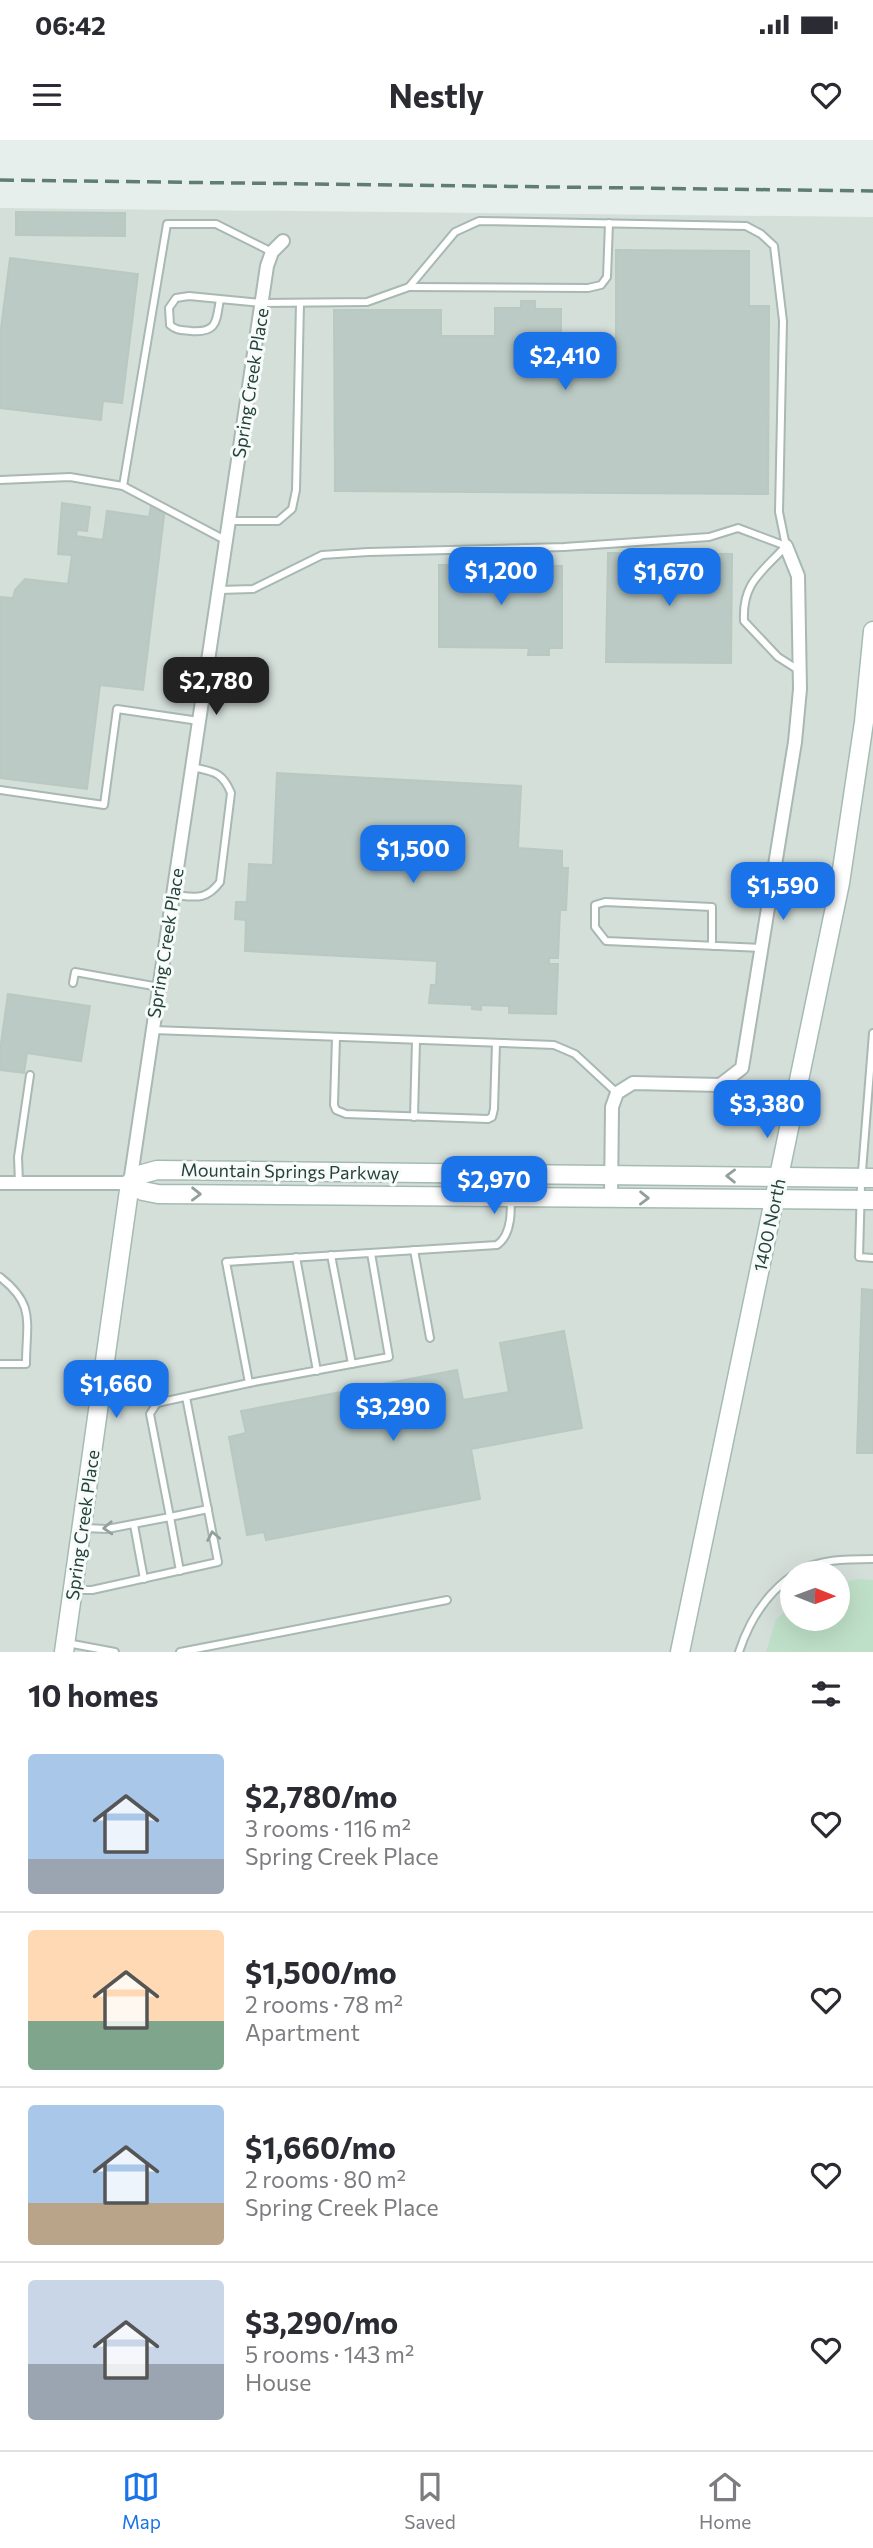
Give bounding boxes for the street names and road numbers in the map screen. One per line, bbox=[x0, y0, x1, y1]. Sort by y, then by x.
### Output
street label: Spring Creek Place bbox=[227, 306, 273, 460]
street label: Spring Creek Place bbox=[142, 866, 188, 1020]
street label: Mountain Springs Parkway bbox=[181, 1158, 399, 1184]
street label: 1400 North bbox=[748, 1176, 790, 1274]
street label: Spring Creek Place bbox=[61, 1448, 103, 1602]

